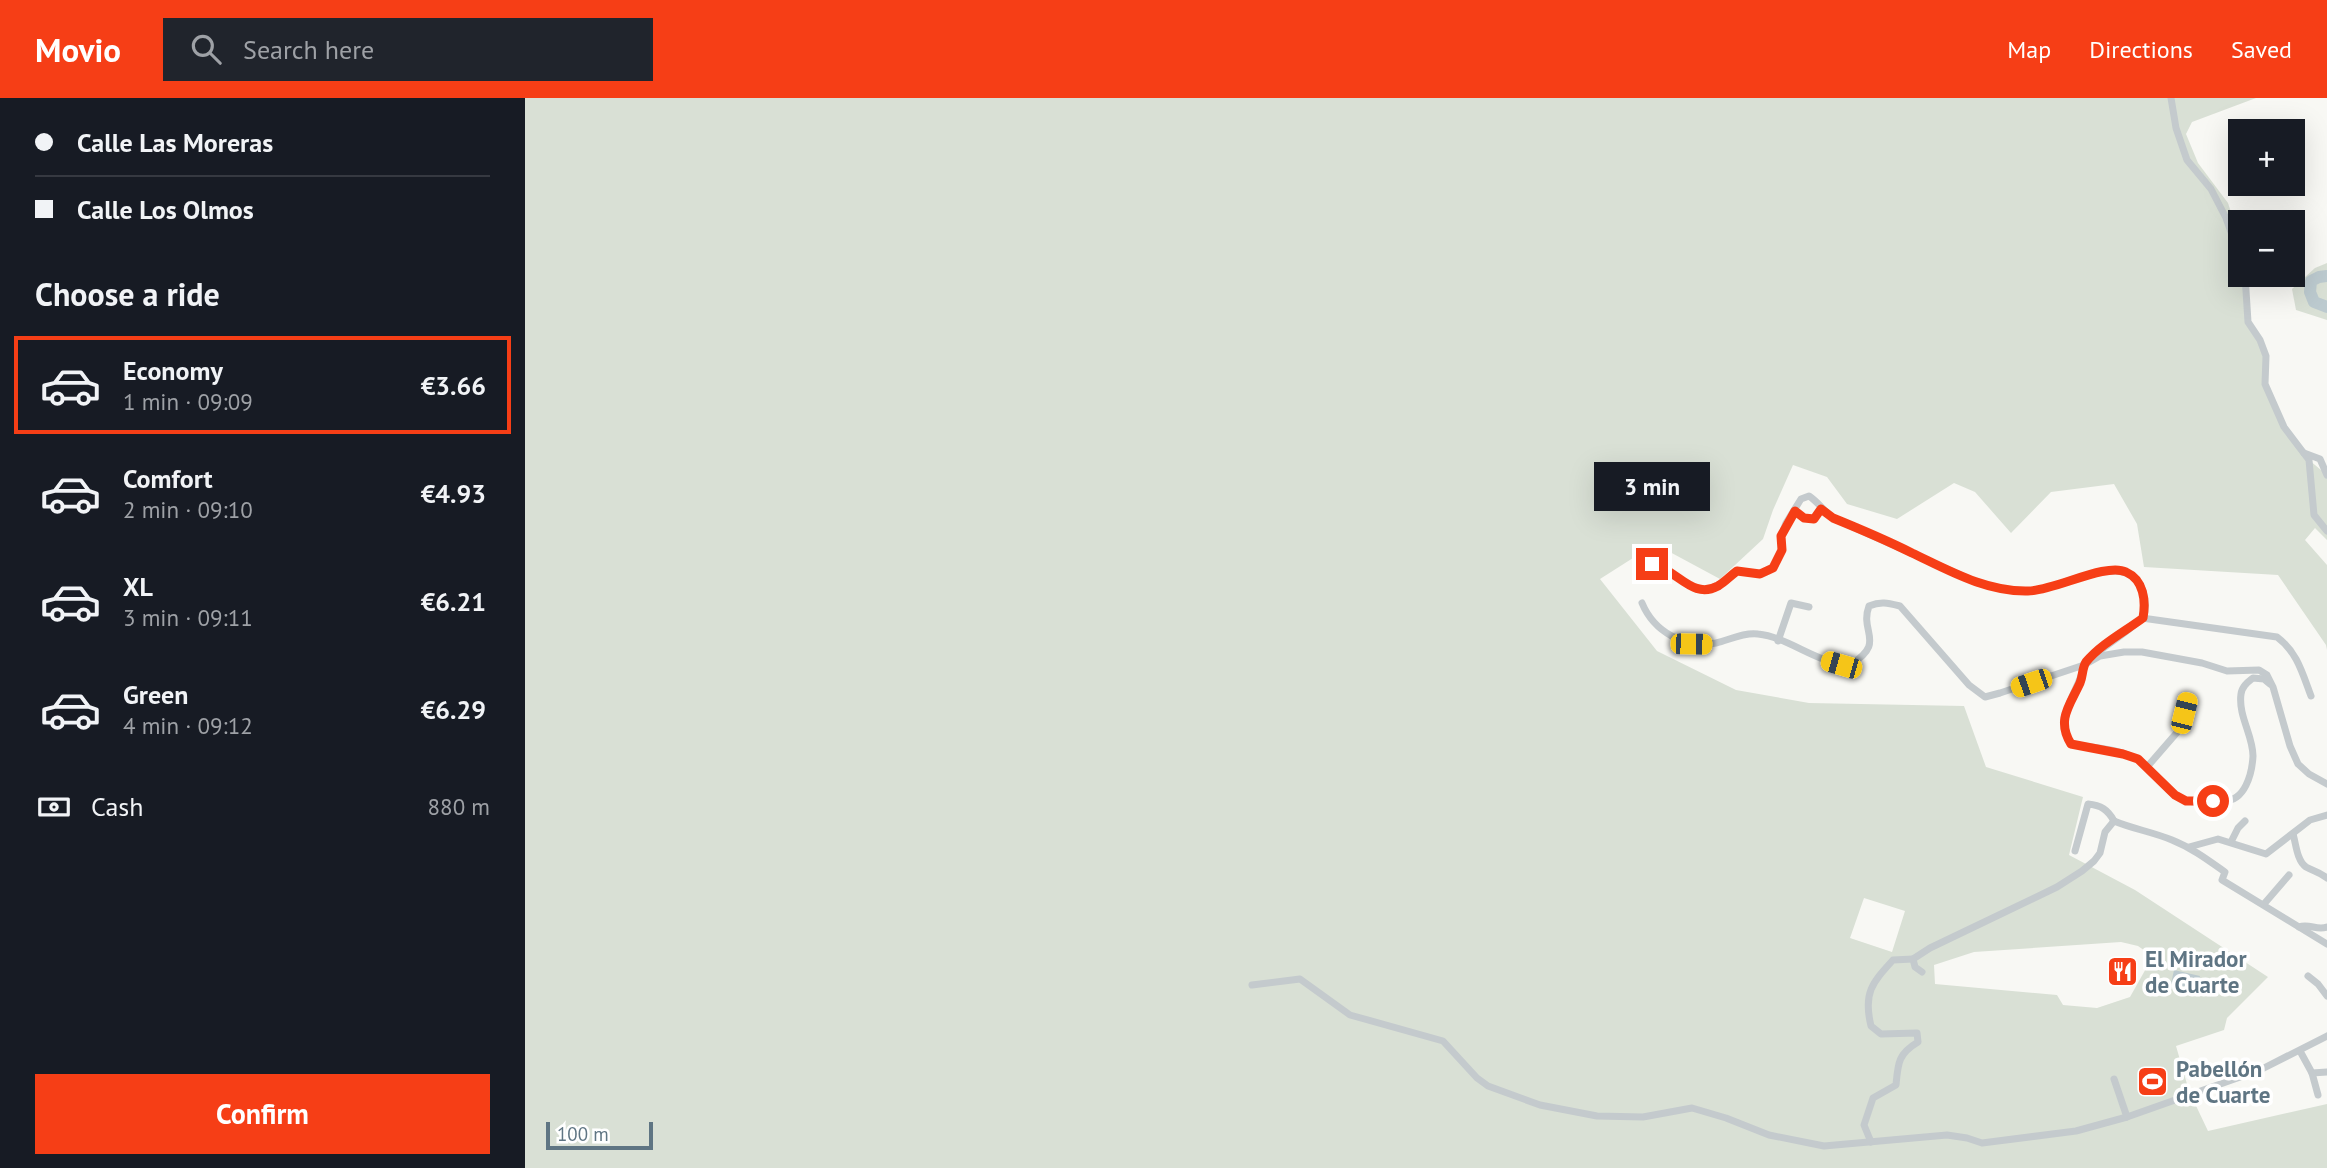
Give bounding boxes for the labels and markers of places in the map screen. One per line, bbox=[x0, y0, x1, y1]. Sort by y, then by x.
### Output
place label: El Mirador de Cuarte bbox=[2145, 944, 2247, 999]
restaurant icon: El Mirador de Cuarte bbox=[2105, 954, 2139, 988]
place label: Pabellón de Cuarte bbox=[2176, 1054, 2270, 1109]
sports icon: Pabellón de Cuarte bbox=[2136, 1064, 2170, 1098]

